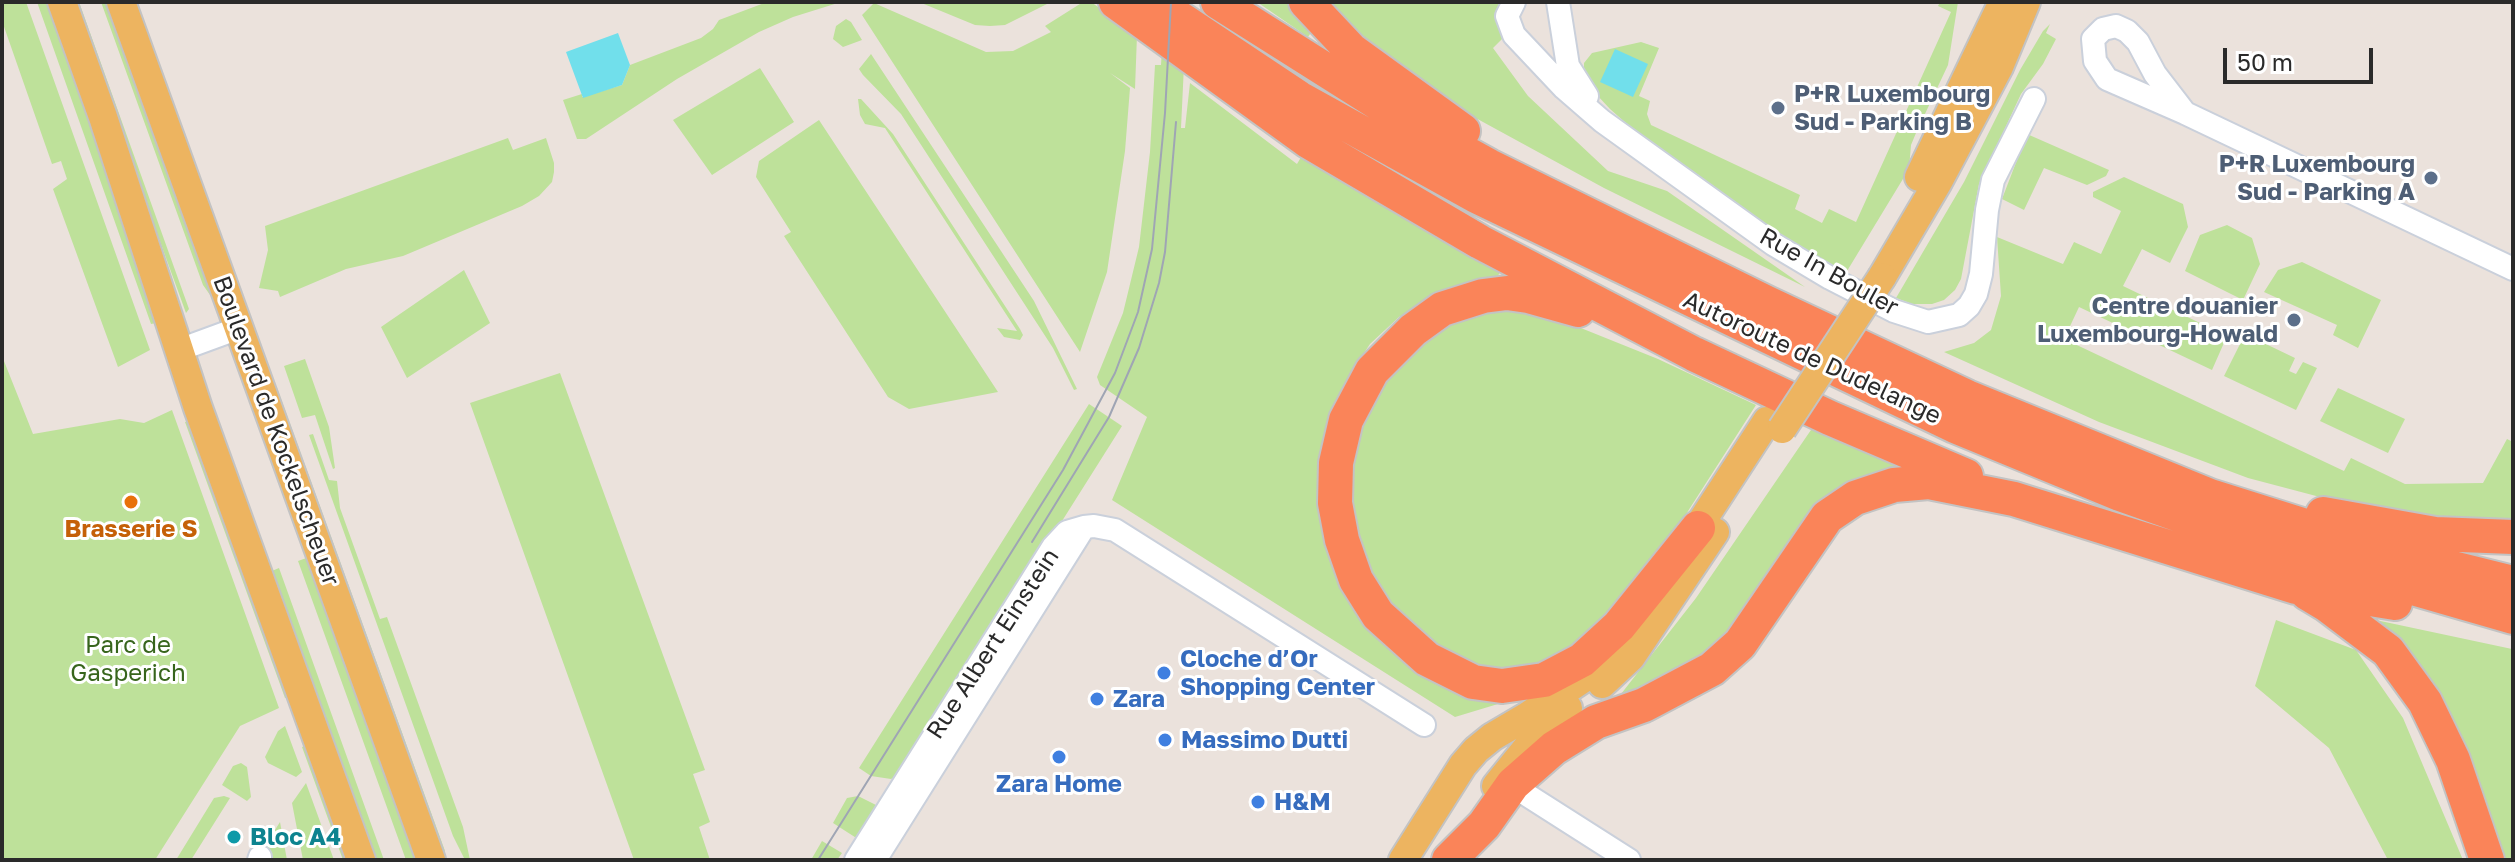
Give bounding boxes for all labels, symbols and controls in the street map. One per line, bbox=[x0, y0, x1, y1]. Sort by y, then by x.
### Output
scale bar bbox=[2227, 32, 2377, 82]
text: 50 m bbox=[2237, 47, 2293, 76]
place label: P+R Luxembourg Sud - Parking B bbox=[1794, 80, 1990, 136]
marker: P+R Luxembourg Sud - Parking B bbox=[1769, 99, 1787, 117]
place label: P+R Luxembourg Sud - Parking A bbox=[2219, 150, 2415, 206]
marker: P+R Luxembourg Sud - Parking A bbox=[2422, 169, 2440, 187]
street label: Rue In Bouler bbox=[1755, 222, 1903, 322]
street label: Boulevard de Kockelscheuer bbox=[207, 272, 345, 590]
street label: Autoroute de Dudelange bbox=[1679, 286, 1945, 430]
place label: Centre douanier Luxembourg-Howald bbox=[2037, 292, 2278, 348]
marker: Centre douanier Luxembourg-Howald bbox=[2285, 311, 2303, 329]
marker: Brasserie S bbox=[122, 493, 140, 511]
place label: Brasserie S bbox=[64, 515, 198, 543]
street label: Rue Albert Einstein bbox=[921, 544, 1065, 744]
park label: Parc de Gasperich bbox=[70, 631, 186, 687]
place label: Cloche d’Or Shopping Center bbox=[1180, 645, 1375, 701]
marker: Cloche d’Or Shopping Center bbox=[1155, 664, 1173, 682]
place label: Zara bbox=[1113, 685, 1165, 713]
marker: Zara bbox=[1088, 690, 1106, 708]
place label: Massimo Dutti bbox=[1181, 726, 1348, 754]
marker: Massimo Dutti bbox=[1156, 731, 1174, 749]
marker: Zara Home bbox=[1050, 748, 1068, 766]
place label: Zara Home bbox=[996, 770, 1122, 798]
place label: H&M bbox=[1274, 788, 1331, 816]
marker: H&M bbox=[1249, 793, 1267, 811]
place label: Bloc A4 bbox=[250, 823, 341, 851]
marker: Bloc A4 bbox=[225, 828, 243, 846]

